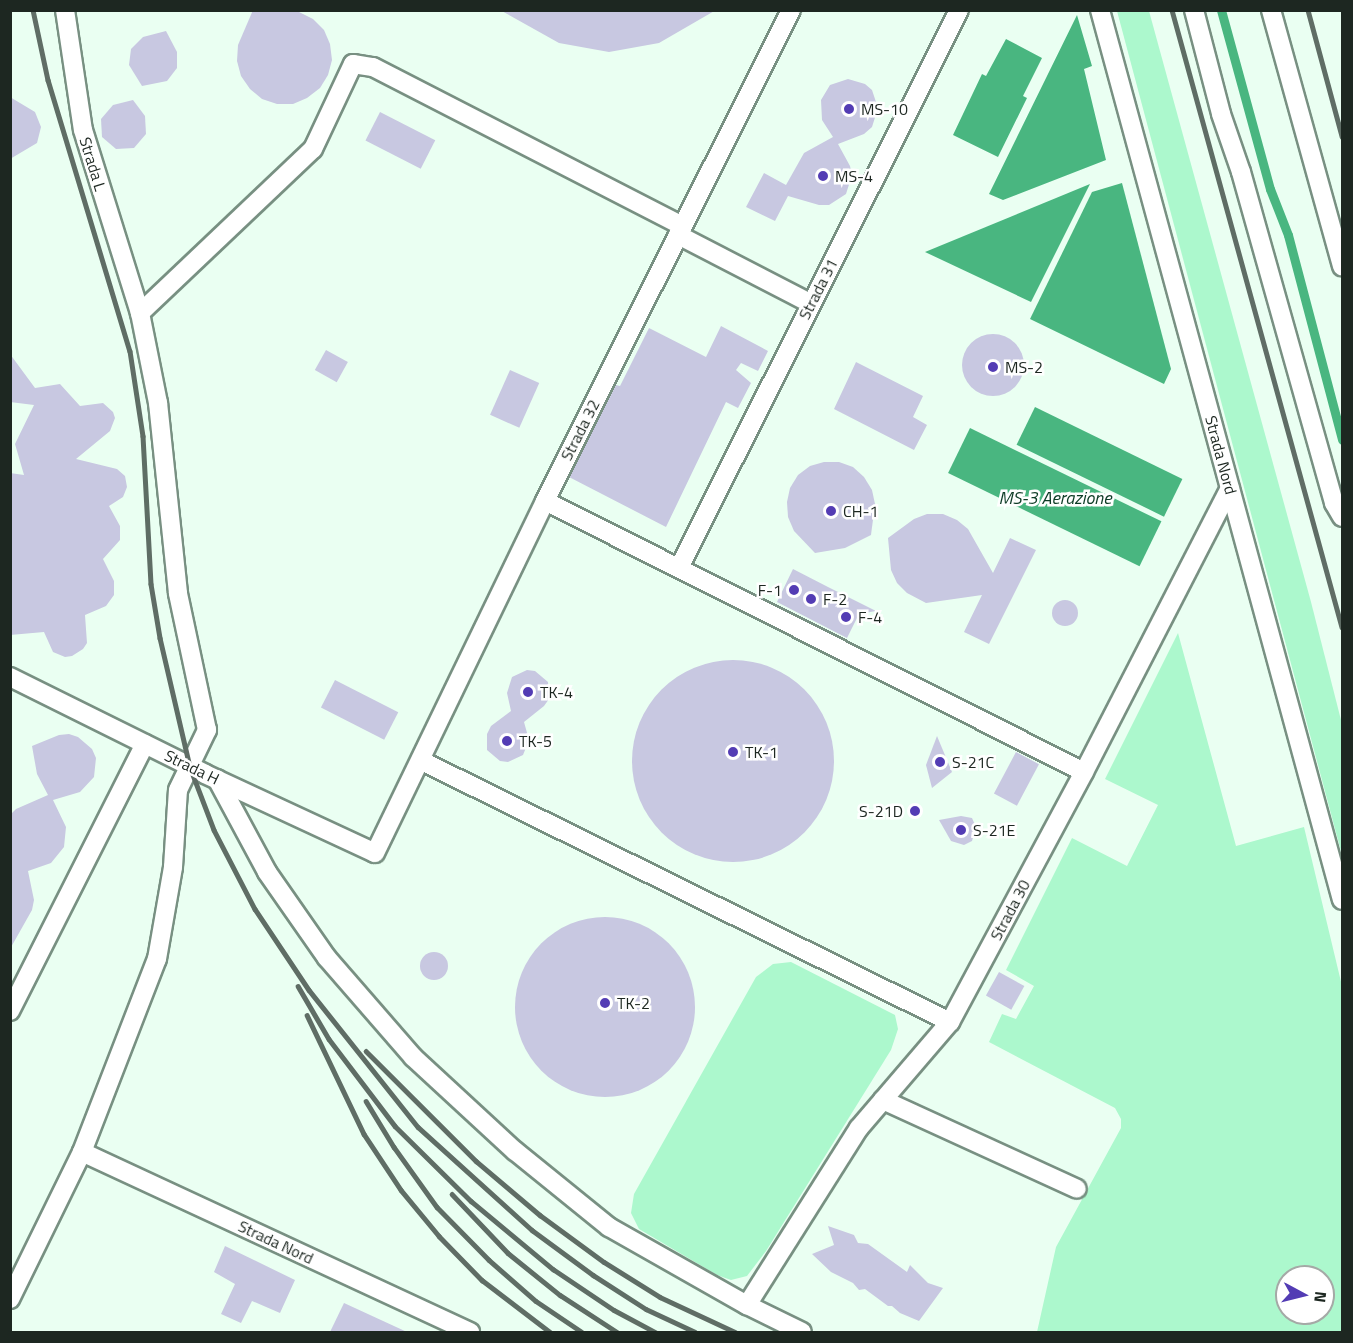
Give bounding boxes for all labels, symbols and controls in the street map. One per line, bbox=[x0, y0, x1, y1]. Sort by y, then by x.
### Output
place label: MS-10 bbox=[861, 99, 908, 119]
marker: MS-10 bbox=[842, 102, 856, 116]
street label: Strada L bbox=[76, 135, 110, 193]
place label: MS-4 bbox=[835, 166, 873, 186]
marker: MS-4 bbox=[816, 169, 830, 183]
street label: Strada 31 bbox=[795, 255, 841, 323]
place label: MS-2 bbox=[1005, 357, 1043, 377]
marker: MS-2 bbox=[986, 360, 1000, 374]
street label: Strada 32 bbox=[557, 396, 603, 464]
street label: Strada Nord bbox=[1201, 414, 1241, 496]
water label: MS-3 Aerazione bbox=[998, 487, 1112, 509]
place label: CH-1 bbox=[843, 501, 878, 521]
marker: CH-1 bbox=[824, 504, 838, 518]
place label: F-1 bbox=[758, 580, 782, 600]
marker: F-1 bbox=[787, 583, 801, 597]
place label: F-2 bbox=[823, 589, 847, 609]
marker: F-2 bbox=[804, 592, 818, 606]
place label: F-4 bbox=[858, 607, 882, 627]
marker: F-4 bbox=[839, 610, 853, 624]
place label: TK-4 bbox=[540, 682, 573, 702]
marker: TK-4 bbox=[521, 685, 535, 699]
place label: TK-5 bbox=[519, 731, 552, 751]
marker: TK-5 bbox=[500, 734, 514, 748]
place label: TK-1 bbox=[745, 742, 778, 762]
marker: TK-1 bbox=[726, 745, 740, 759]
street label: Strada H bbox=[162, 746, 222, 788]
place label: S-21C bbox=[952, 752, 994, 772]
marker: S-21C bbox=[933, 755, 947, 769]
place label: S-21D bbox=[859, 801, 903, 821]
marker: S-21D bbox=[908, 804, 922, 818]
place label: S-21E bbox=[973, 820, 1015, 840]
marker: S-21E bbox=[954, 823, 968, 837]
street label: Strada 30 bbox=[986, 877, 1034, 943]
place label: TK-2 bbox=[617, 993, 650, 1013]
marker: TK-2 bbox=[598, 996, 612, 1010]
street label: Strada Nord bbox=[235, 1216, 317, 1268]
north arrow bbox=[1275, 1265, 1335, 1325]
text: N bbox=[1308, 1290, 1333, 1304]

